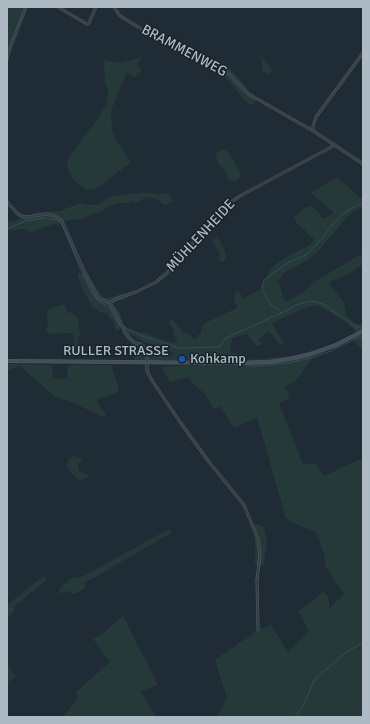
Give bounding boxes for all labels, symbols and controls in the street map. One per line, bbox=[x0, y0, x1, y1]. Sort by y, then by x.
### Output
street label: BRAMMENWEG bbox=[138, 21, 230, 81]
street label: MÜHLENHEIDE bbox=[163, 196, 239, 276]
street label: RULLER STRASSE bbox=[63, 343, 169, 359]
place label: Kohkamp bbox=[190, 351, 246, 367]
marker: Kohkamp bbox=[177, 354, 187, 364]

